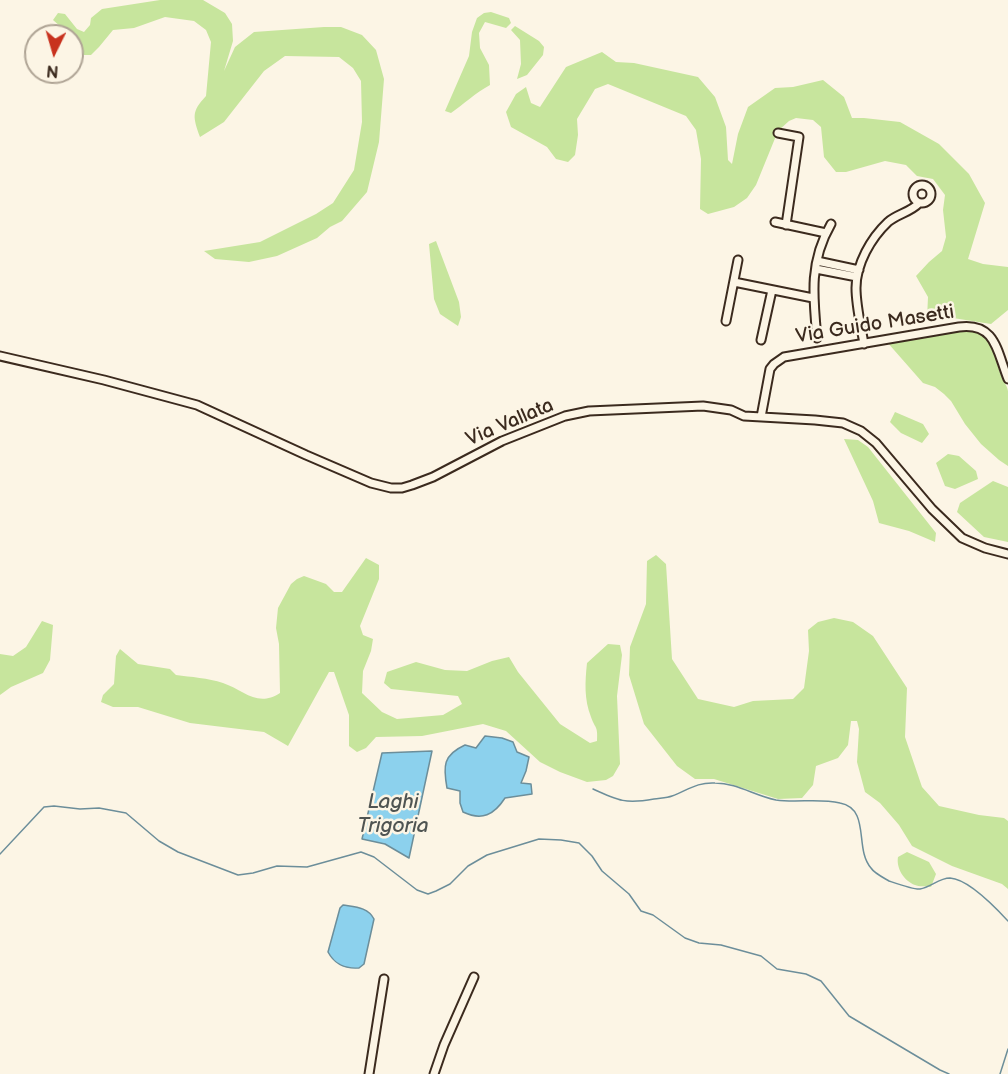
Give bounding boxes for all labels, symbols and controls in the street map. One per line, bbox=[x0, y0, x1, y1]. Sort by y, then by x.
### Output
north arrow bbox=[24, 24, 84, 84]
text: N bbox=[46, 60, 59, 80]
street label: Via Guido Masetti bbox=[794, 301, 956, 349]
street label: Via Vallata bbox=[463, 394, 557, 452]
water label: Laghi Trigoria bbox=[357, 790, 429, 840]

